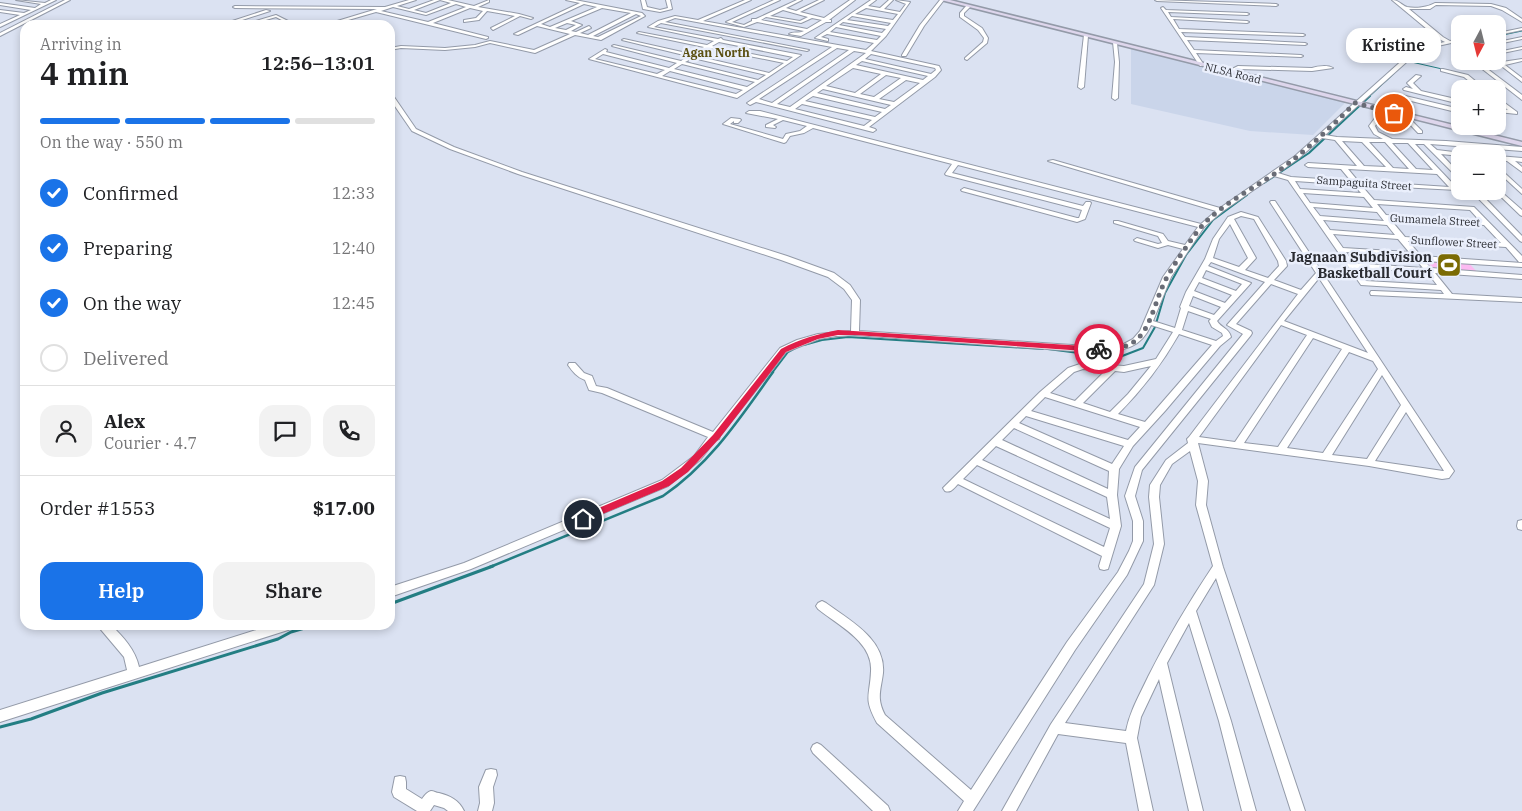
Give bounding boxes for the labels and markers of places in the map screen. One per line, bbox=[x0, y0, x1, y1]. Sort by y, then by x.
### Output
callout: Kristine bbox=[1346, 28, 1442, 63]
pin bbox=[1373, 92, 1415, 134]
place label: Jagnaan Subdivision Basketball Court bbox=[1289, 248, 1432, 282]
sports icon: Jagnaan Subdivision Basketball Court bbox=[1436, 252, 1462, 278]
pin bbox=[562, 498, 604, 540]

